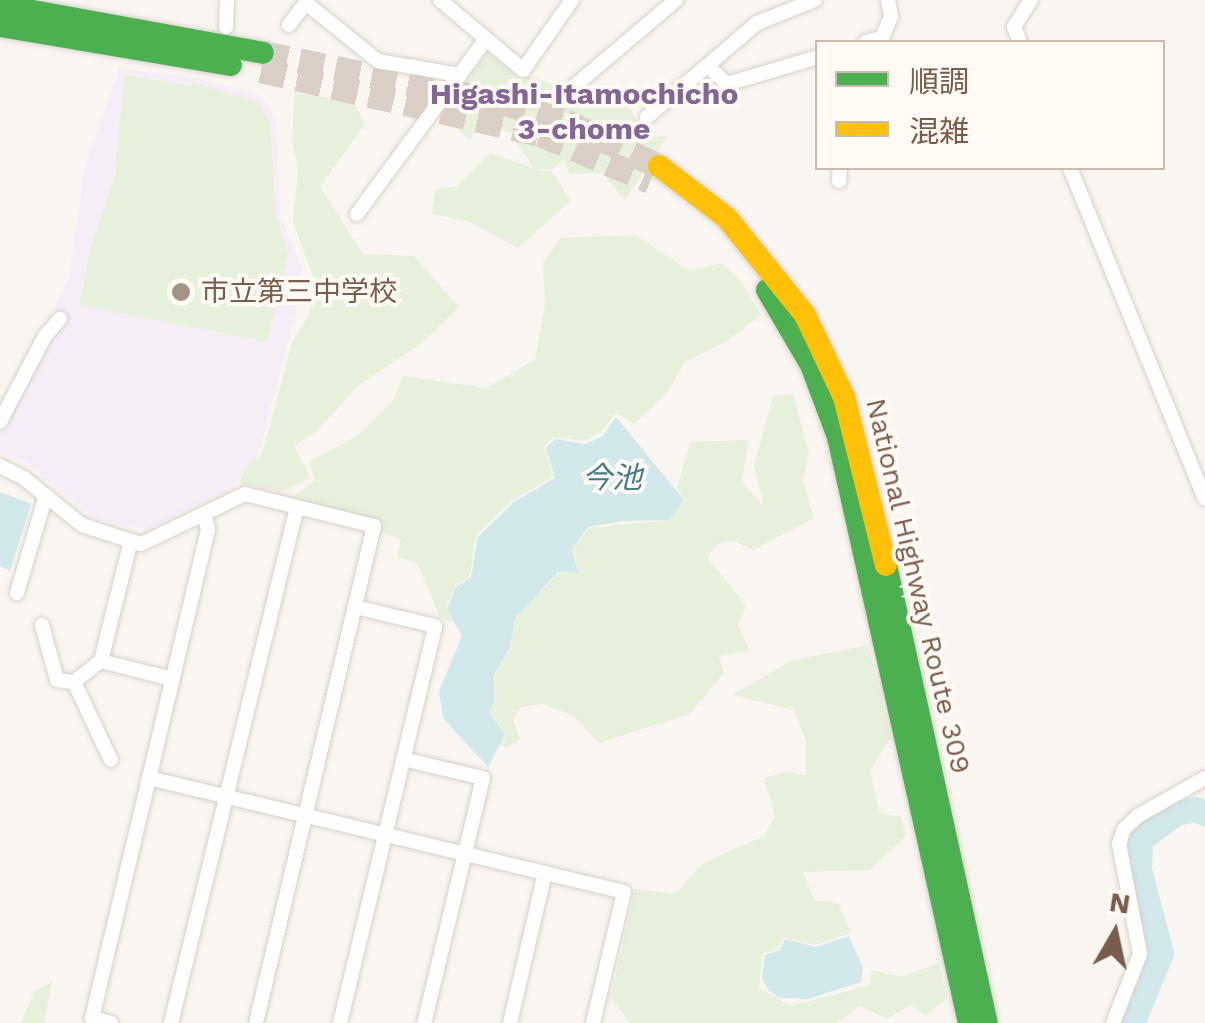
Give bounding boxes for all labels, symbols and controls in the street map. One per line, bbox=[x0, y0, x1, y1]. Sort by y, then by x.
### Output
legend bbox=[815, 40, 1165, 170]
text: 順調 bbox=[909, 64, 969, 99]
district label: Higashi-Itamochicho 3-chome bbox=[430, 76, 738, 146]
text: 混雑 bbox=[909, 114, 969, 149]
place label: 市立第三中学校 bbox=[201, 275, 397, 309]
marker: 市立第三中学校 bbox=[170, 281, 192, 303]
street label: National Highway Route 309 bbox=[858, 394, 978, 778]
water label: 今池 bbox=[582, 460, 642, 496]
north arrow bbox=[1065, 883, 1165, 983]
text: N bbox=[1107, 885, 1133, 921]

